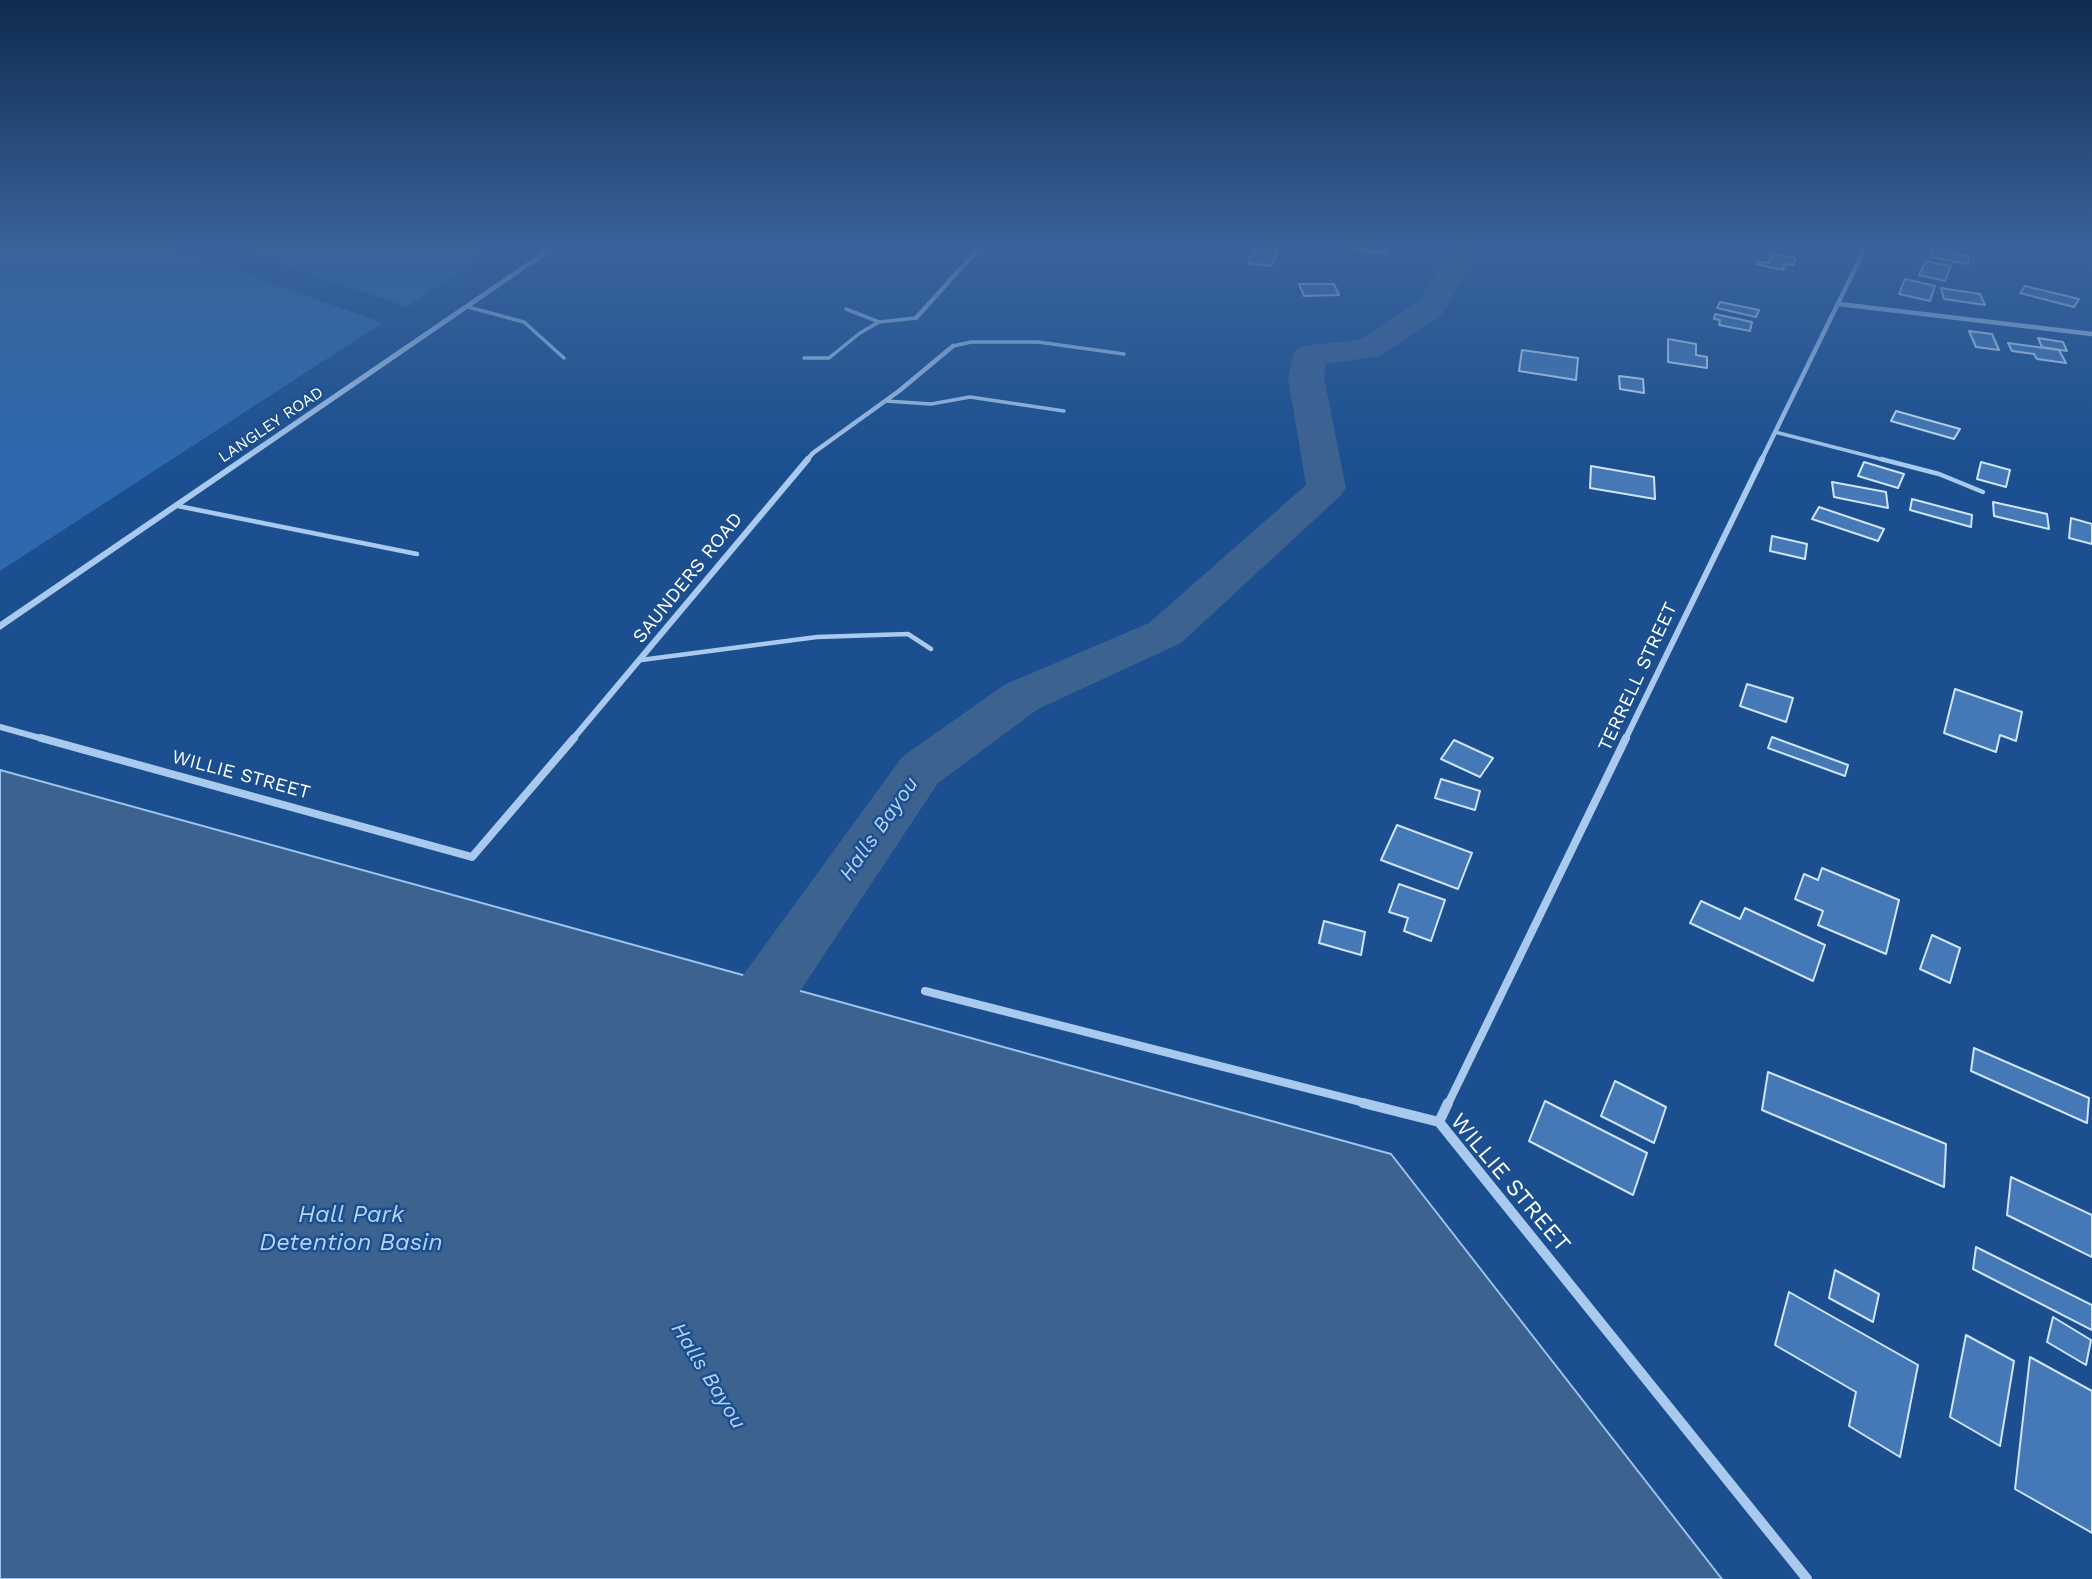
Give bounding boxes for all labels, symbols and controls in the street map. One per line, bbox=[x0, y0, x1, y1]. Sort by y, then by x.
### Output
street label: LANGLEY ROAD bbox=[215, 383, 327, 467]
street label: SAUNDERS ROAD bbox=[628, 508, 748, 648]
street label: TERRELL STREET bbox=[1594, 599, 1682, 755]
street label: WILLIE STREET bbox=[169, 746, 313, 804]
water label: Halls Bayou bbox=[834, 772, 924, 886]
street label: WILLIE STREET bbox=[1444, 1108, 1576, 1258]
water label: Hall Park Detention Basin bbox=[259, 1201, 443, 1257]
water label: Halls Bayou bbox=[665, 1318, 751, 1434]

